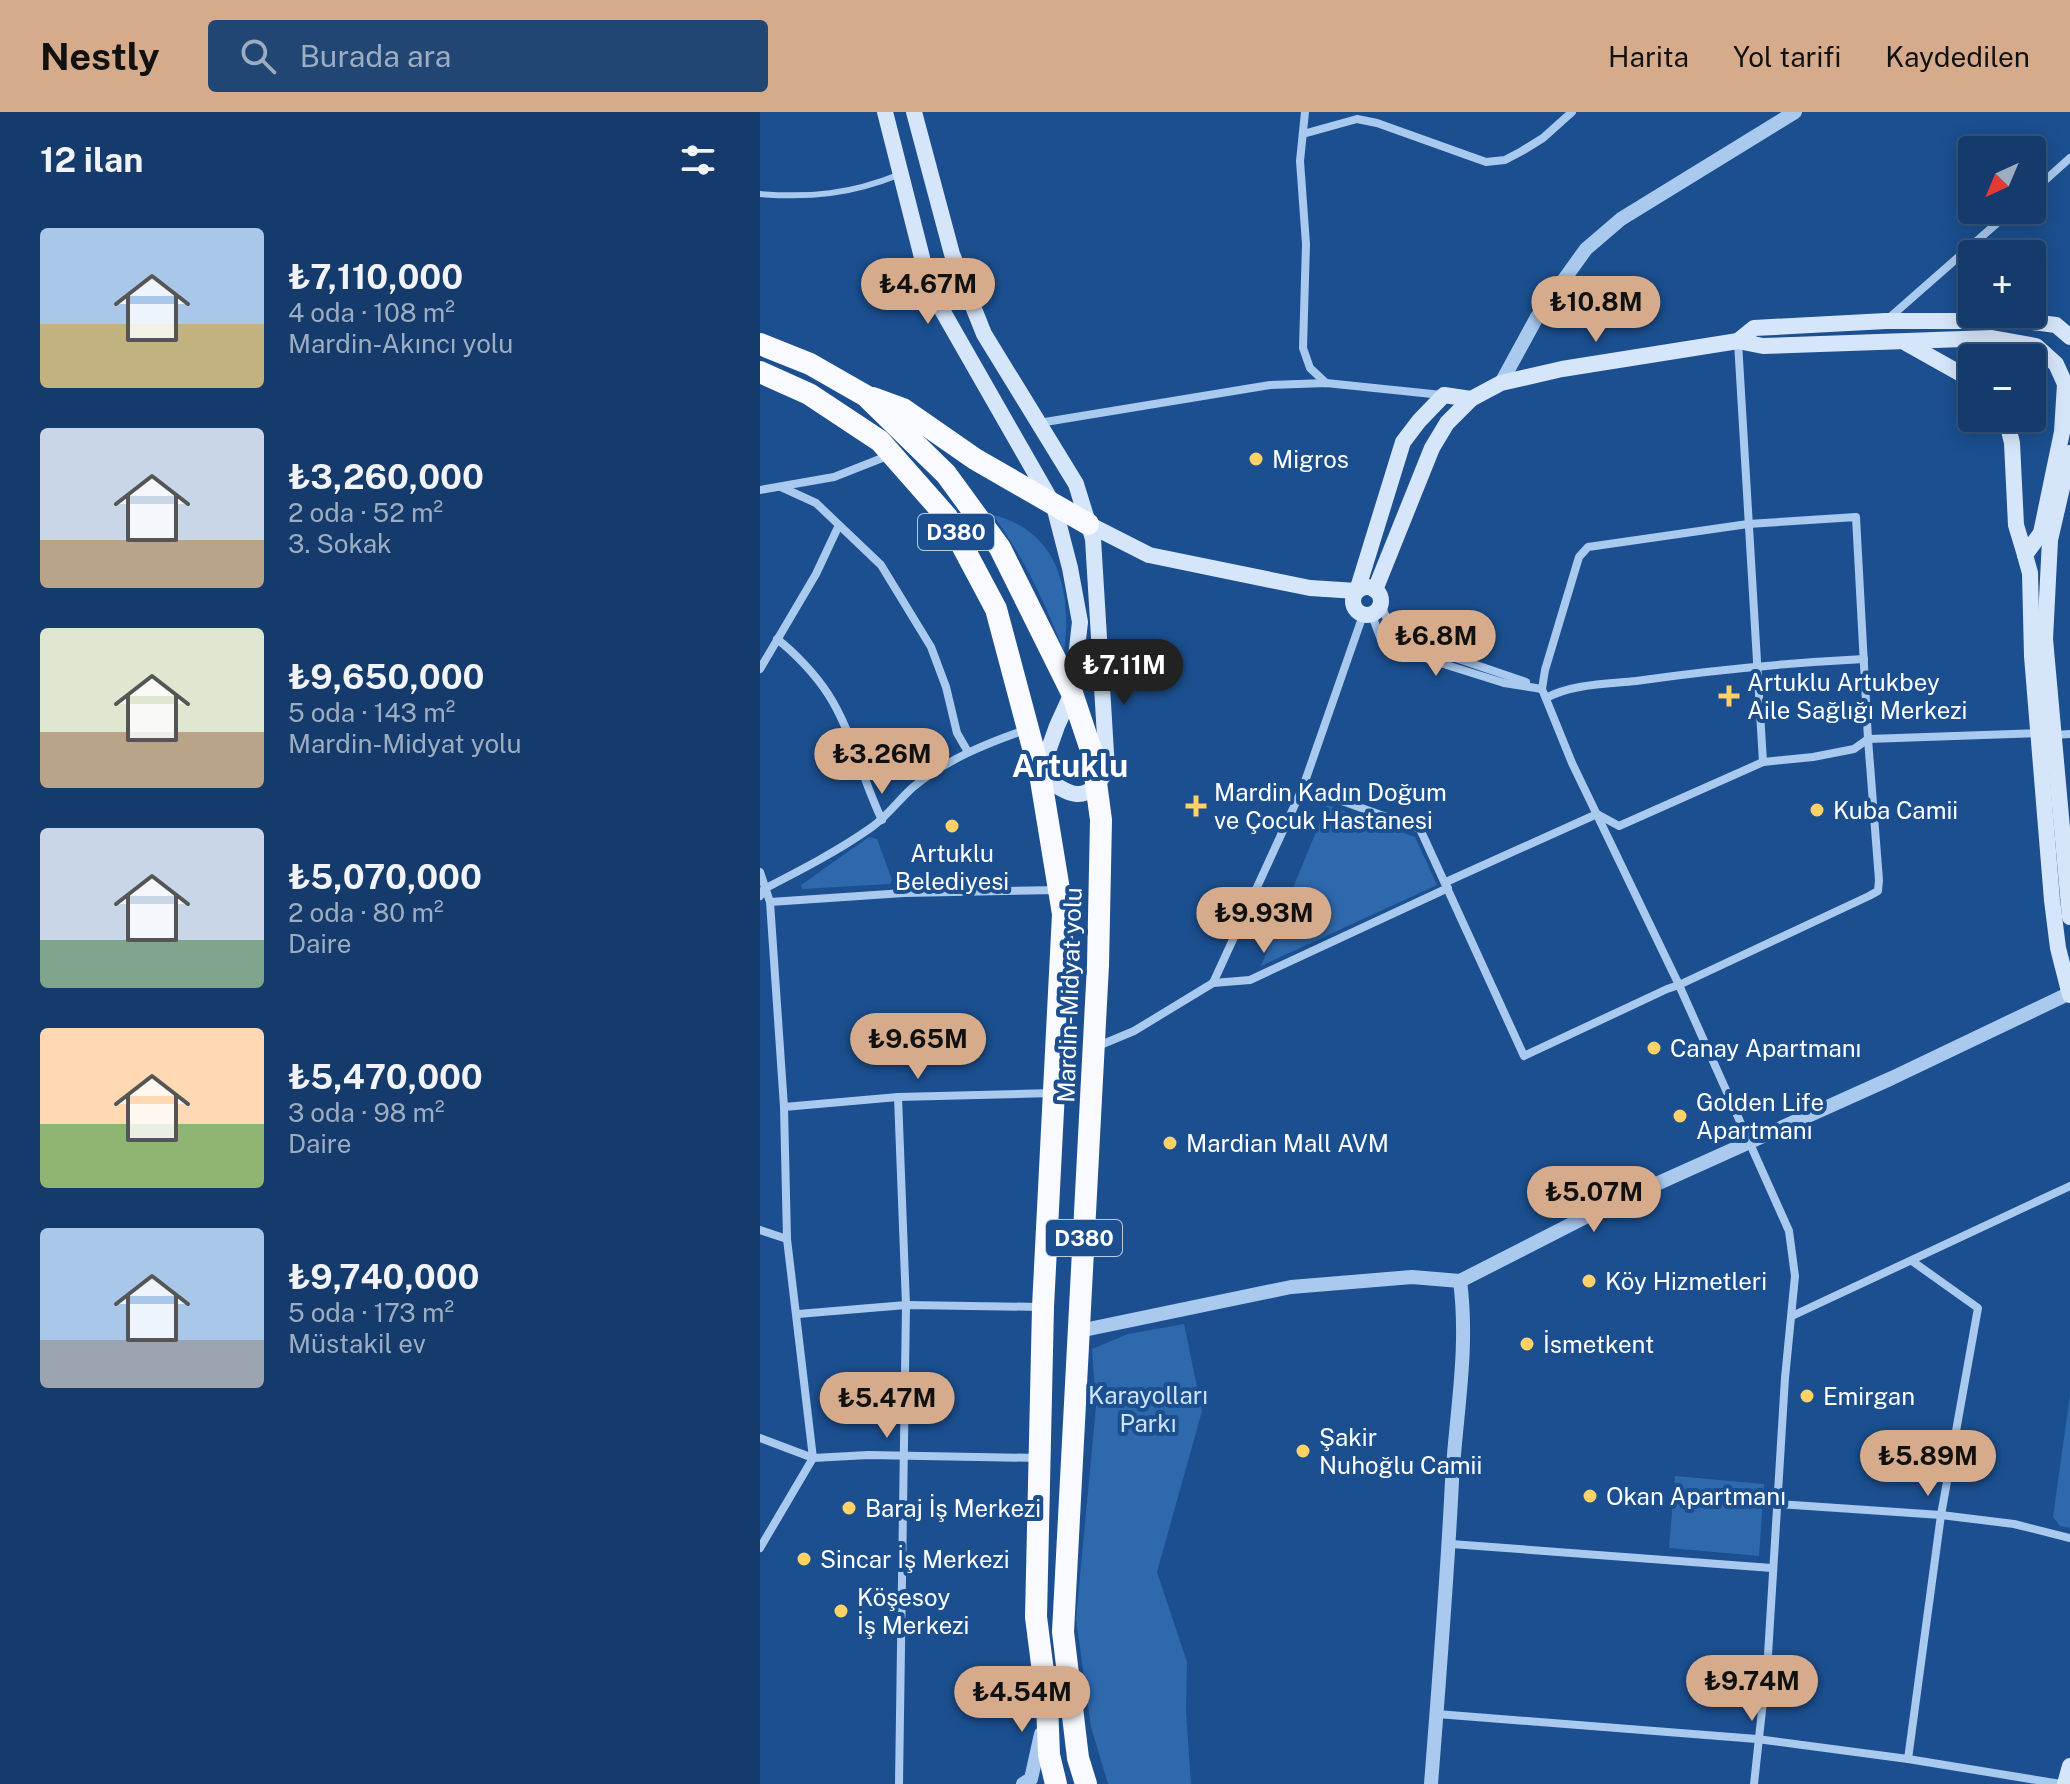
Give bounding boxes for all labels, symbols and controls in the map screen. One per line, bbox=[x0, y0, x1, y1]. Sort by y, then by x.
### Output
search box bbox=[208, 20, 768, 92]
text: Nestly bbox=[40, 34, 160, 79]
icon: search bbox=[236, 34, 280, 78]
text: Burada ara bbox=[300, 38, 451, 74]
text: Harita bbox=[1608, 40, 1689, 73]
text: Yol tarifi bbox=[1733, 40, 1841, 73]
text: Kaydedilen bbox=[1885, 40, 2030, 73]
north arrow bbox=[1958, 136, 2046, 224]
map controls bbox=[1958, 136, 2046, 432]
icon: filters bbox=[676, 138, 720, 182]
text: 12 ilan bbox=[40, 140, 143, 180]
button: + bbox=[1958, 240, 2046, 328]
text: ₺7,110,000 bbox=[288, 257, 463, 297]
pin: ₺4.67M bbox=[863, 258, 993, 326]
icon: home bbox=[104, 260, 200, 356]
text: ₺4.67M bbox=[879, 268, 977, 299]
pin: ₺10.8M bbox=[1531, 276, 1661, 344]
text: ₺10.8M bbox=[1549, 286, 1643, 317]
text: 4 oda · 108 m² bbox=[288, 297, 455, 328]
text: Mardin-Akıncı yolu bbox=[288, 328, 513, 359]
button: − bbox=[1958, 344, 2046, 432]
place label: Migros bbox=[1272, 445, 1349, 473]
marker: Migros bbox=[1247, 450, 1265, 468]
text: ₺3,260,000 bbox=[288, 457, 484, 497]
icon: home bbox=[104, 460, 200, 556]
text: 2 oda · 52 m² bbox=[288, 497, 443, 528]
road number: D380 bbox=[918, 514, 994, 550]
text: 3. Sokak bbox=[288, 528, 392, 559]
pin: ₺6.8M bbox=[1380, 610, 1492, 678]
text: ₺6.8M bbox=[1395, 620, 1477, 651]
pin: ₺7.11M bbox=[1059, 639, 1189, 707]
text: ₺7.11M bbox=[1082, 649, 1166, 680]
text: ₺9,650,000 bbox=[288, 657, 484, 697]
icon: home bbox=[104, 660, 200, 756]
place label: Artuklu Artukbey Aile Sağlığı Merkezi bbox=[1747, 668, 1967, 724]
marker: Artuklu Artukbey Aile Sağlığı Merkezi bbox=[1718, 685, 1740, 707]
text: 5 oda · 143 m² bbox=[288, 697, 455, 728]
text: Mardin-Midyat yolu bbox=[288, 728, 522, 759]
pin: ₺3.26M bbox=[817, 728, 947, 796]
text: ₺3.26M bbox=[832, 738, 932, 769]
district label: Artuklu bbox=[1012, 747, 1128, 784]
place label: Mardin Kadın Doğum ve Çocuk Hastanesi bbox=[1214, 778, 1447, 834]
marker: Mardin Kadın Doğum ve Çocuk Hastanesi bbox=[1185, 795, 1207, 817]
place label: Kuba Camii bbox=[1833, 796, 1958, 824]
marker: Kuba Camii bbox=[1808, 801, 1826, 819]
marker: Artuklu Belediyesi bbox=[943, 817, 961, 835]
place label: Artuklu Belediyesi bbox=[895, 839, 1009, 895]
text: ₺5,070,000 bbox=[288, 857, 482, 897]
icon: home bbox=[104, 860, 200, 956]
street label: Mardin-Midyat yolu bbox=[1051, 887, 1087, 1103]
pin: ₺9.93M bbox=[1199, 887, 1329, 955]
text: 2 oda · 80 m² bbox=[288, 897, 443, 928]
text: ₺9.93M bbox=[1214, 897, 1314, 928]
text: Daire bbox=[288, 928, 352, 959]
pin: ₺9.65M bbox=[853, 1013, 983, 1081]
text: ₺9.65M bbox=[868, 1023, 968, 1054]
place label: Canay Apartmanı bbox=[1670, 1034, 1861, 1062]
marker: Canay Apartmanı bbox=[1645, 1039, 1663, 1057]
text: ₺5,470,000 bbox=[288, 1057, 483, 1097]
icon: home bbox=[104, 1060, 200, 1156]
place label: Golden Life Apartmanı bbox=[1696, 1088, 1824, 1144]
text: 3 oda · 98 m² bbox=[288, 1097, 445, 1128]
marker: Golden Life Apartmanı bbox=[1671, 1107, 1689, 1125]
text: Daire bbox=[288, 1128, 352, 1159]
place label: Mardian Mall AVM bbox=[1186, 1129, 1389, 1157]
marker: Mardian Mall AVM bbox=[1161, 1134, 1179, 1152]
pin: ₺5.07M bbox=[1529, 1166, 1659, 1234]
text: ₺5.07M bbox=[1545, 1176, 1643, 1207]
road number: D380 bbox=[1046, 1220, 1122, 1256]
text: ₺9,740,000 bbox=[288, 1257, 479, 1297]
icon: home bbox=[104, 1260, 200, 1356]
place label: Köy Hizmetleri bbox=[1605, 1267, 1767, 1295]
marker: Köy Hizmetleri bbox=[1580, 1272, 1598, 1290]
text: 5 oda · 173 m² bbox=[288, 1297, 454, 1328]
text: Müstakil ev bbox=[288, 1328, 426, 1359]
place label: İsmetkent bbox=[1543, 1330, 1654, 1358]
marker: İsmetkent bbox=[1518, 1335, 1536, 1353]
pin: ₺5.47M bbox=[822, 1372, 952, 1440]
park label: Karayolları Parkı bbox=[1088, 1381, 1208, 1437]
text: ₺5.47M bbox=[838, 1382, 936, 1413]
place label: Emirgan bbox=[1823, 1382, 1915, 1410]
marker: Emirgan bbox=[1798, 1387, 1816, 1405]
place label: Şakir Nuhoğlu Camii bbox=[1319, 1423, 1482, 1479]
pin: ₺5.89M bbox=[1863, 1430, 1993, 1498]
text: ₺5.89M bbox=[1878, 1440, 1978, 1471]
marker: Şakir Nuhoğlu Camii bbox=[1294, 1442, 1312, 1460]
place label: Okan Apartmanı bbox=[1606, 1482, 1786, 1510]
marker: Okan Apartmanı bbox=[1581, 1487, 1599, 1505]
place label: Baraj İş Merkezi bbox=[865, 1494, 1041, 1522]
marker: Baraj İş Merkezi bbox=[840, 1499, 858, 1517]
place label: Sincar İş Merkezi bbox=[820, 1545, 1010, 1573]
marker: Sincar İş Merkezi bbox=[795, 1550, 813, 1568]
place label: Köşesoy İş Merkezi bbox=[857, 1583, 969, 1639]
marker: Köşesoy İş Merkezi bbox=[832, 1602, 850, 1620]
pin: ₺9.74M bbox=[1687, 1655, 1817, 1723]
text: ₺9.74M bbox=[1704, 1665, 1800, 1696]
pin: ₺4.54M bbox=[957, 1666, 1087, 1734]
text: ₺4.54M bbox=[972, 1676, 1072, 1707]

